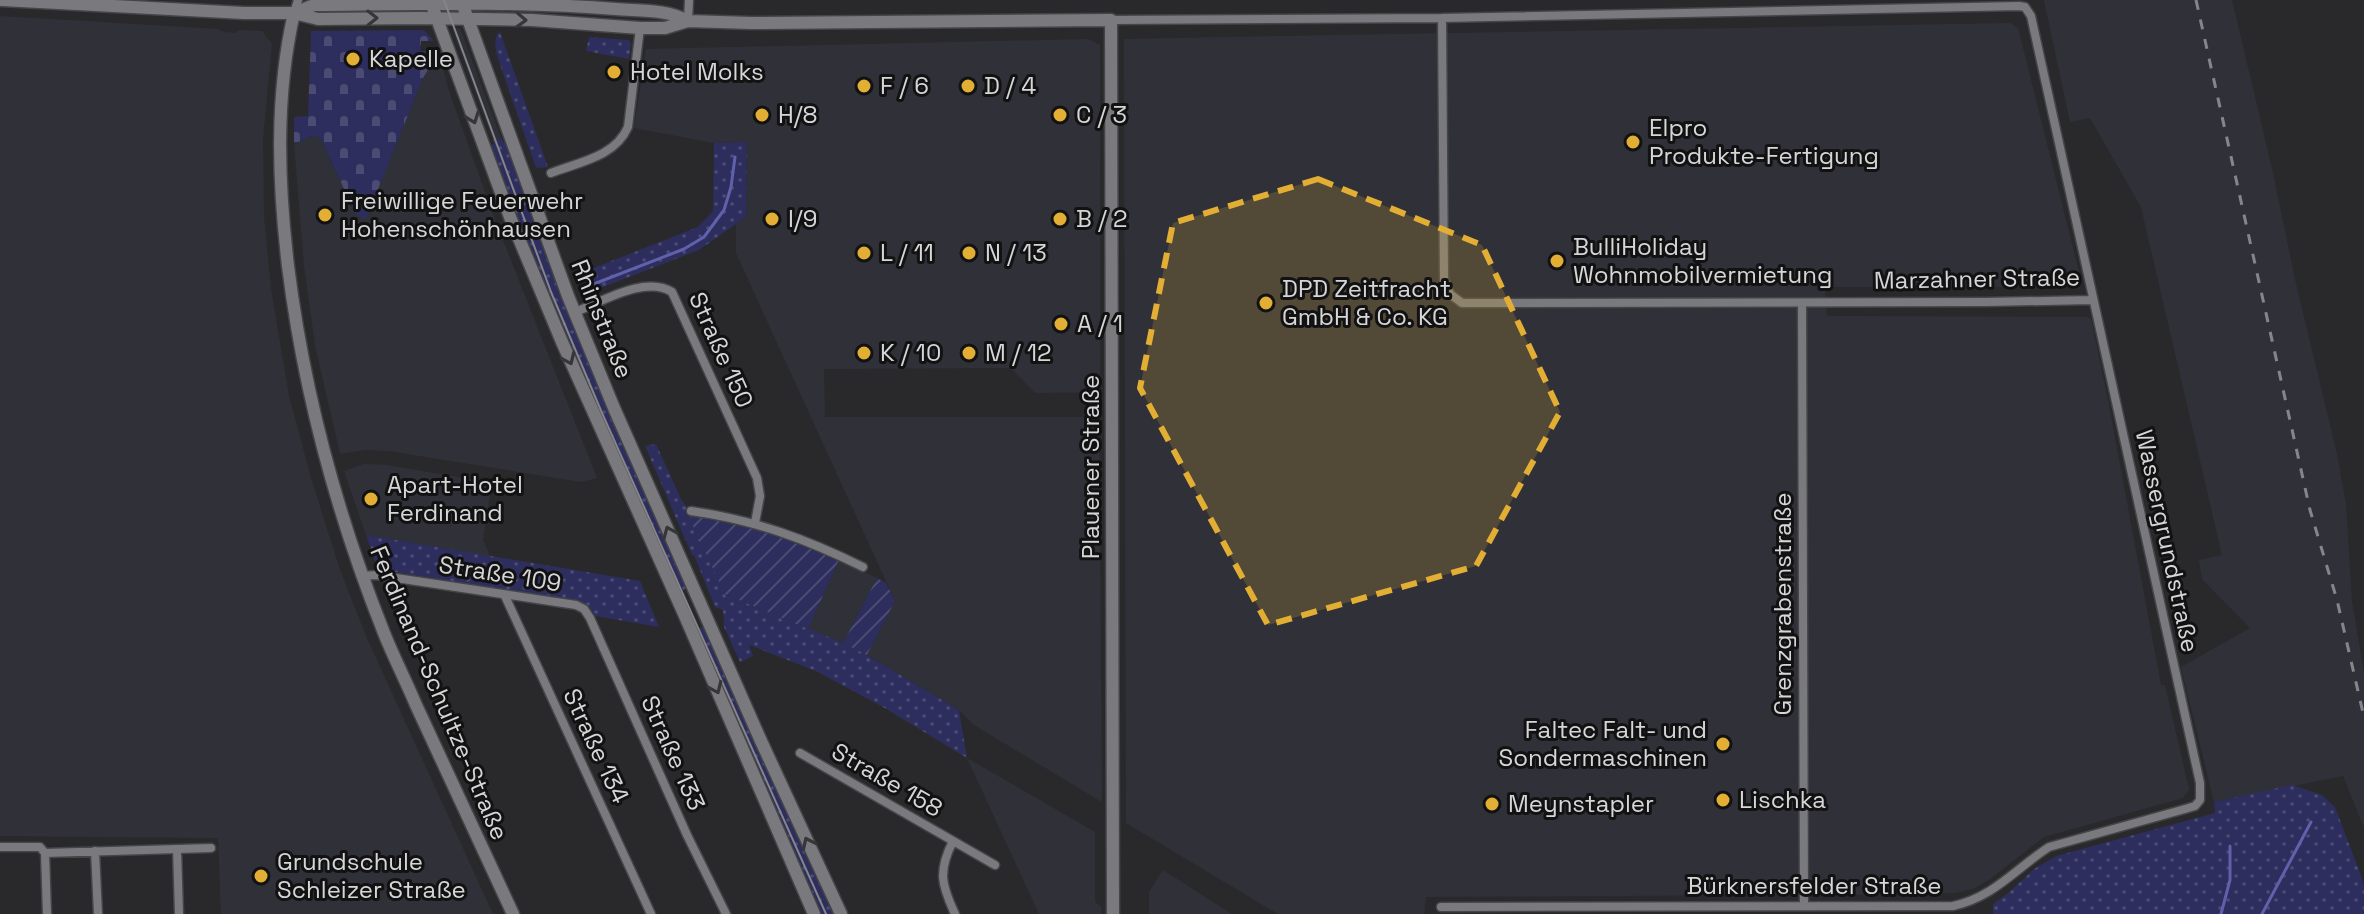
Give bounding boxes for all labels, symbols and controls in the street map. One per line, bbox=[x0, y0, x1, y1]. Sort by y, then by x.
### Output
one-way arrow bbox=[366, 10, 379, 27]
one-way arrow bbox=[515, 11, 528, 28]
place label: Kapelle bbox=[369, 43, 453, 74]
marker: Kapelle bbox=[344, 50, 362, 68]
place label: Hotel Molks bbox=[630, 56, 764, 87]
marker: Hotel Molks bbox=[605, 63, 623, 81]
place label: F / 6 bbox=[880, 70, 929, 101]
place label: D / 4 bbox=[984, 70, 1036, 101]
marker: F / 6 bbox=[855, 77, 873, 95]
marker: D / 4 bbox=[959, 77, 977, 95]
place label: H/8 bbox=[778, 99, 818, 130]
place label: C / 3 bbox=[1076, 99, 1127, 130]
marker: H/8 bbox=[753, 106, 771, 124]
marker: C / 3 bbox=[1051, 106, 1069, 124]
one-way arrow bbox=[463, 110, 480, 124]
place label: Elpro Produkte-Fertigung bbox=[1649, 112, 1879, 171]
marker: Elpro Produkte-Fertigung bbox=[1624, 133, 1642, 151]
place label: Freiwillige Feuerwehr Hohenschönhausen bbox=[341, 185, 583, 244]
place label: I/9 bbox=[788, 203, 817, 234]
place label: B / 2 bbox=[1076, 203, 1128, 234]
marker: Freiwillige Feuerwehr Hohenschönhausen bbox=[316, 206, 334, 224]
marker: I/9 bbox=[763, 210, 781, 228]
marker: B / 2 bbox=[1051, 210, 1069, 228]
place label: BulliHoliday Wohnmobilvermietung bbox=[1573, 231, 1832, 290]
place label: L / 11 bbox=[880, 237, 934, 268]
place label: N / 13 bbox=[985, 237, 1047, 268]
marker: L / 11 bbox=[855, 244, 873, 262]
marker: N / 13 bbox=[960, 244, 978, 262]
marker: BulliHoliday Wohnmobilvermietung bbox=[1548, 252, 1566, 270]
street label: Rhinstraße bbox=[565, 255, 640, 383]
street label: Marzahner Straße bbox=[1874, 261, 2080, 296]
place label: DPD Zeitfracht GmbH & Co. KG bbox=[1282, 273, 1451, 332]
street label: Straße 150 bbox=[682, 287, 761, 412]
marker: DPD Zeitfracht GmbH & Co. KG bbox=[1257, 294, 1275, 312]
place label: A / 1 bbox=[1077, 308, 1123, 339]
marker: A / 1 bbox=[1052, 315, 1070, 333]
place label: K / 10 bbox=[880, 337, 941, 368]
place label: M / 12 bbox=[985, 337, 1051, 368]
marker: K / 10 bbox=[855, 344, 873, 362]
marker: M / 12 bbox=[960, 344, 978, 362]
one-way arrow bbox=[559, 351, 575, 366]
street label: Plauener Straße bbox=[1075, 375, 1106, 559]
street label: Wassergrundstraße bbox=[2129, 427, 2206, 655]
place label: Apart-Hotel Ferdinand bbox=[387, 469, 523, 528]
marker: Apart-Hotel Ferdinand bbox=[362, 490, 380, 508]
street label: Grenzgrabenstraße bbox=[1767, 493, 1798, 715]
one-way arrow bbox=[662, 526, 678, 540]
street label: Ferdinand-Schultze-Straße bbox=[363, 541, 516, 844]
street label: Straße 109 bbox=[437, 549, 564, 598]
one-way arrow bbox=[706, 680, 722, 694]
street label: Straße 134 bbox=[556, 683, 637, 808]
street label: Straße 133 bbox=[634, 690, 713, 815]
place label: Faltec Falt- und Sondermaschinen bbox=[1498, 714, 1707, 773]
street label: Straße 158 bbox=[826, 735, 948, 824]
marker: Faltec Falt- und Sondermaschinen bbox=[1714, 735, 1732, 753]
place label: Lischka bbox=[1739, 784, 1826, 815]
place label: Meynstapler bbox=[1508, 788, 1654, 819]
marker: Lischka bbox=[1714, 791, 1732, 809]
marker: Meynstapler bbox=[1483, 795, 1501, 813]
one-way arrow bbox=[802, 837, 818, 852]
place label: Grundschule Schleizer Straße bbox=[277, 846, 466, 905]
marker: Grundschule Schleizer Straße bbox=[252, 867, 270, 885]
street label: Bürknersfelder Straße bbox=[1686, 870, 1942, 901]

